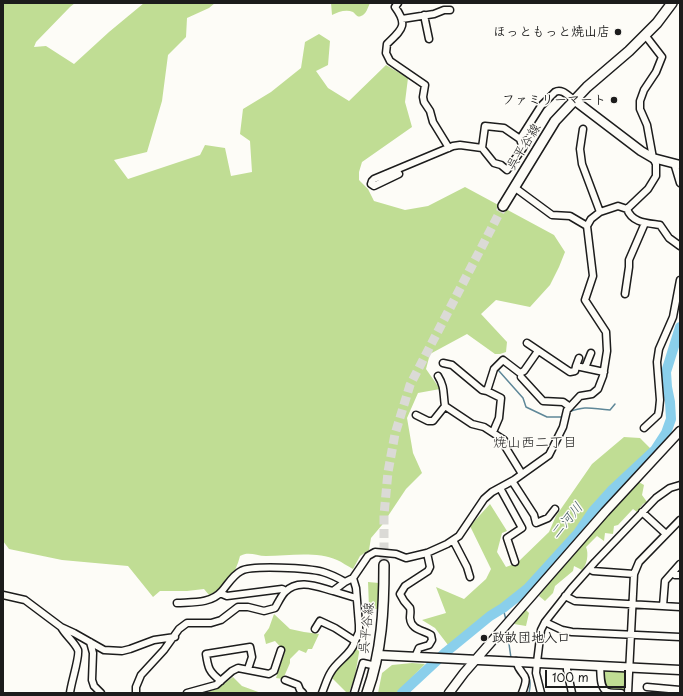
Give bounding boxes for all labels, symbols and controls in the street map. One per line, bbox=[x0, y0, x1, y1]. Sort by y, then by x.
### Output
place label: ほっともっと焼山店 bbox=[493, 24, 610, 40]
marker: ほっともっと焼山店 bbox=[613, 27, 623, 37]
place label: ファミリーマート bbox=[502, 92, 606, 108]
marker: ファミリーマート bbox=[609, 95, 619, 105]
street label: 呉平谷線 bbox=[504, 121, 544, 173]
district label: 焼山西二丁目 bbox=[493, 435, 577, 451]
water label: 二河川 bbox=[547, 500, 587, 542]
street label: 呉平谷線 bbox=[357, 601, 377, 655]
place label: 政畝団地入口 bbox=[492, 630, 570, 646]
marker: 政畝団地入口 bbox=[479, 633, 489, 643]
scale bar bbox=[547, 662, 628, 688]
text: 100 m bbox=[552, 668, 589, 686]

